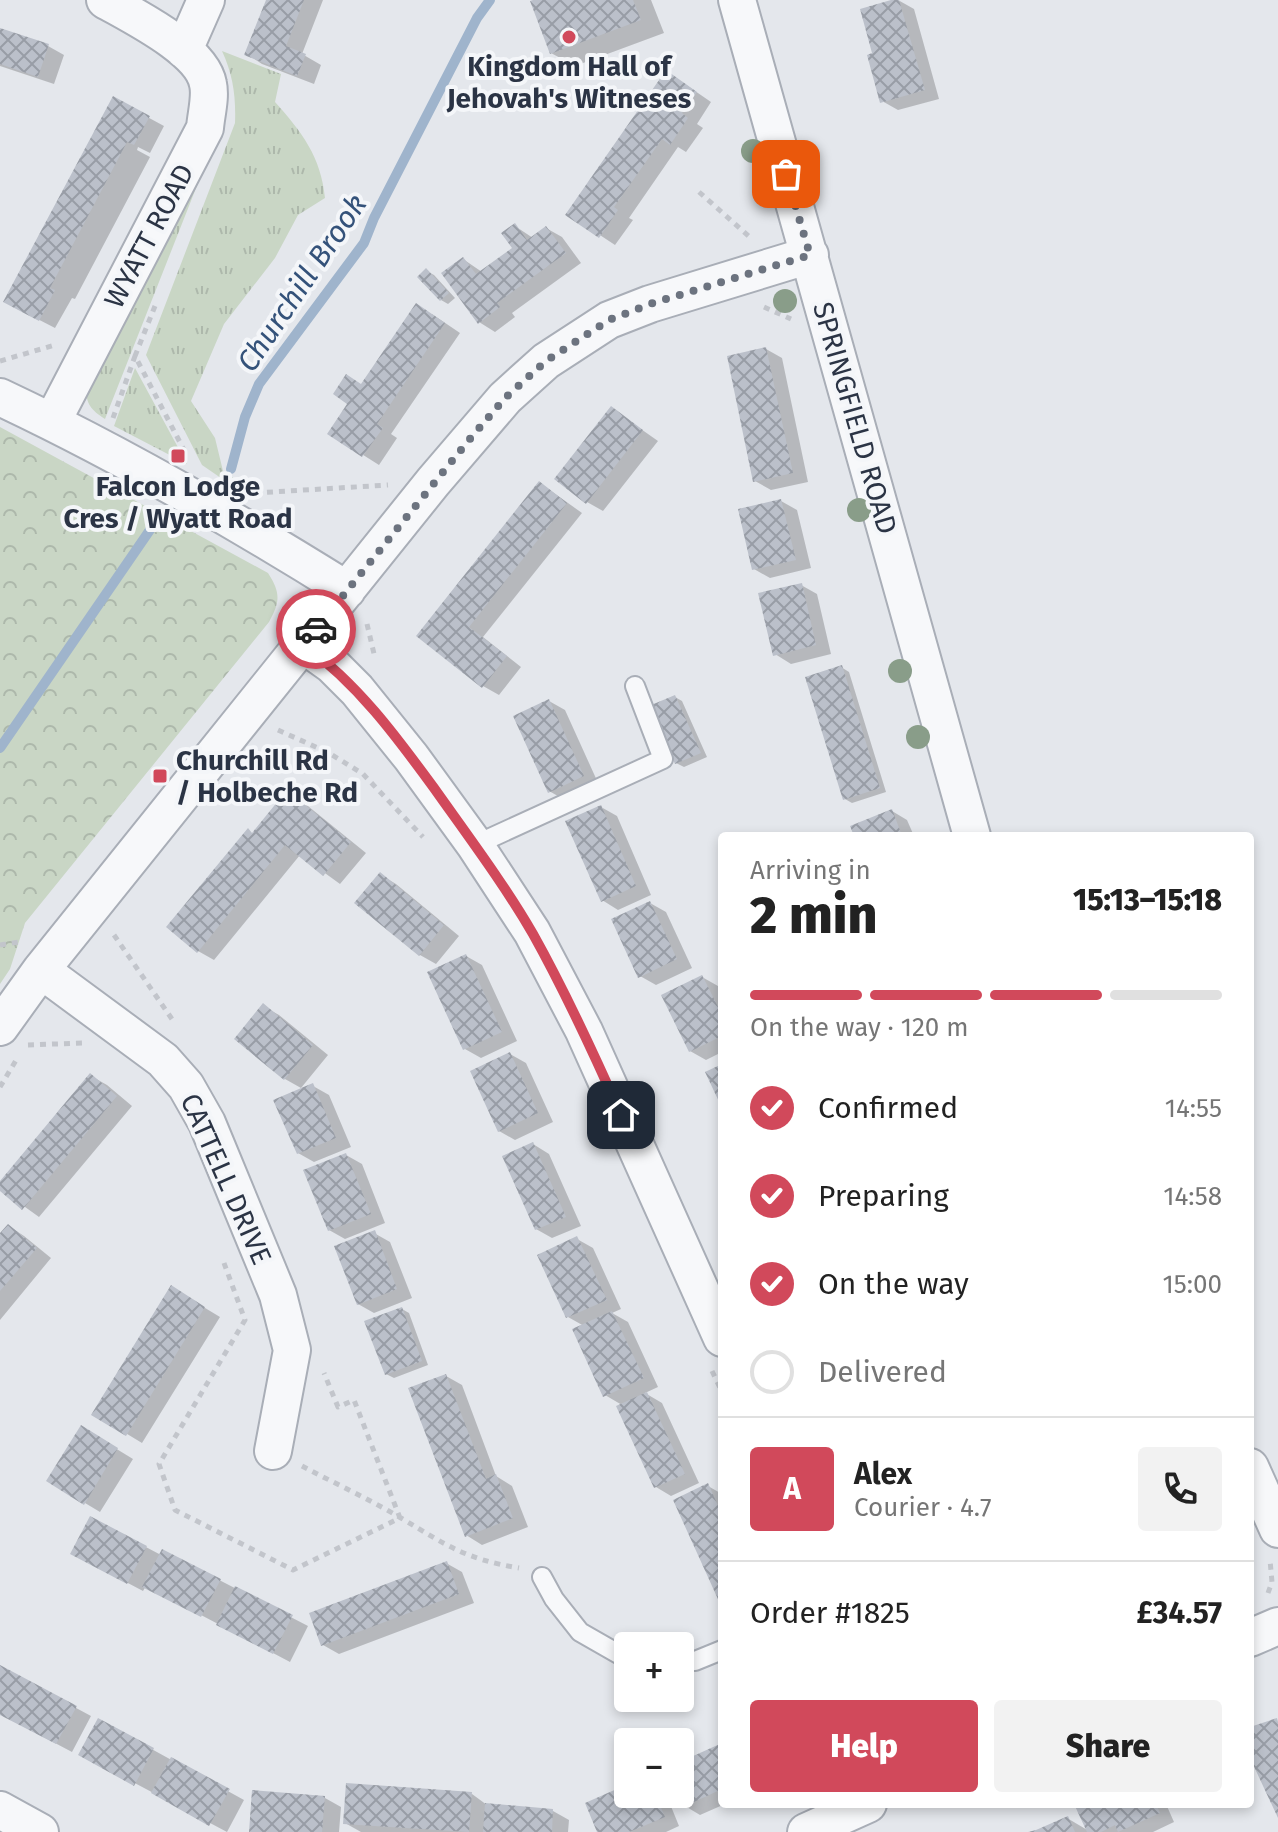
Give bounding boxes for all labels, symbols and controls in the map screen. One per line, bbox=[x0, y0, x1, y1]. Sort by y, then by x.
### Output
marker: Kingdom Hall of Jehovah's Witneses bbox=[560, 28, 578, 46]
place label: Kingdom Hall of Jehovah's Witneses bbox=[446, 50, 691, 115]
pin bbox=[752, 140, 820, 208]
icon: bag bbox=[764, 152, 808, 196]
street label: WYATT ROAD bbox=[97, 158, 201, 314]
water label: Churchill Brook bbox=[229, 187, 375, 379]
street label: SPRINGFIELD ROAD bbox=[806, 298, 904, 538]
marker: Falcon Lodge Cres / Wyatt Road bbox=[169, 447, 187, 465]
place label: Falcon Lodge Cres / Wyatt Road bbox=[63, 470, 293, 535]
courier bbox=[276, 589, 356, 669]
icon: car bbox=[294, 607, 338, 651]
place label: Churchill Rd / Holbeche Rd bbox=[176, 744, 358, 809]
marker: Churchill Rd / Holbeche Rd bbox=[151, 767, 169, 785]
text: Arriving in bbox=[750, 855, 871, 886]
text: 15:13–15:18 bbox=[1073, 882, 1222, 918]
text: 2 min bbox=[750, 884, 877, 947]
text: On the way · 120 m bbox=[750, 1012, 969, 1043]
pin bbox=[587, 1081, 655, 1149]
icon: check bbox=[750, 1086, 794, 1130]
street label: CATTELL DRIVE bbox=[174, 1089, 278, 1269]
text: Confirmed bbox=[818, 1090, 958, 1126]
icon: home bbox=[599, 1093, 643, 1137]
text: 14:55 bbox=[1165, 1093, 1222, 1124]
icon: check bbox=[750, 1174, 794, 1218]
text: Preparing bbox=[818, 1178, 949, 1214]
text: 14:58 bbox=[1163, 1181, 1222, 1212]
icon: check bbox=[750, 1262, 794, 1306]
text: On the way bbox=[818, 1266, 969, 1302]
text: 15:00 bbox=[1162, 1269, 1222, 1300]
text: Delivered bbox=[818, 1354, 947, 1390]
button: phone bbox=[1138, 1447, 1222, 1531]
text: Alex bbox=[854, 1456, 912, 1492]
text: A bbox=[783, 1471, 801, 1507]
text: Courier · 4.7 bbox=[854, 1492, 992, 1523]
text: Order #1825 bbox=[750, 1595, 910, 1631]
text: £34.57 bbox=[1137, 1595, 1222, 1631]
map controls bbox=[614, 1632, 694, 1808]
button: + bbox=[614, 1632, 694, 1712]
button: Help bbox=[750, 1700, 978, 1792]
button: Share bbox=[994, 1700, 1222, 1792]
button: − bbox=[614, 1728, 694, 1808]

